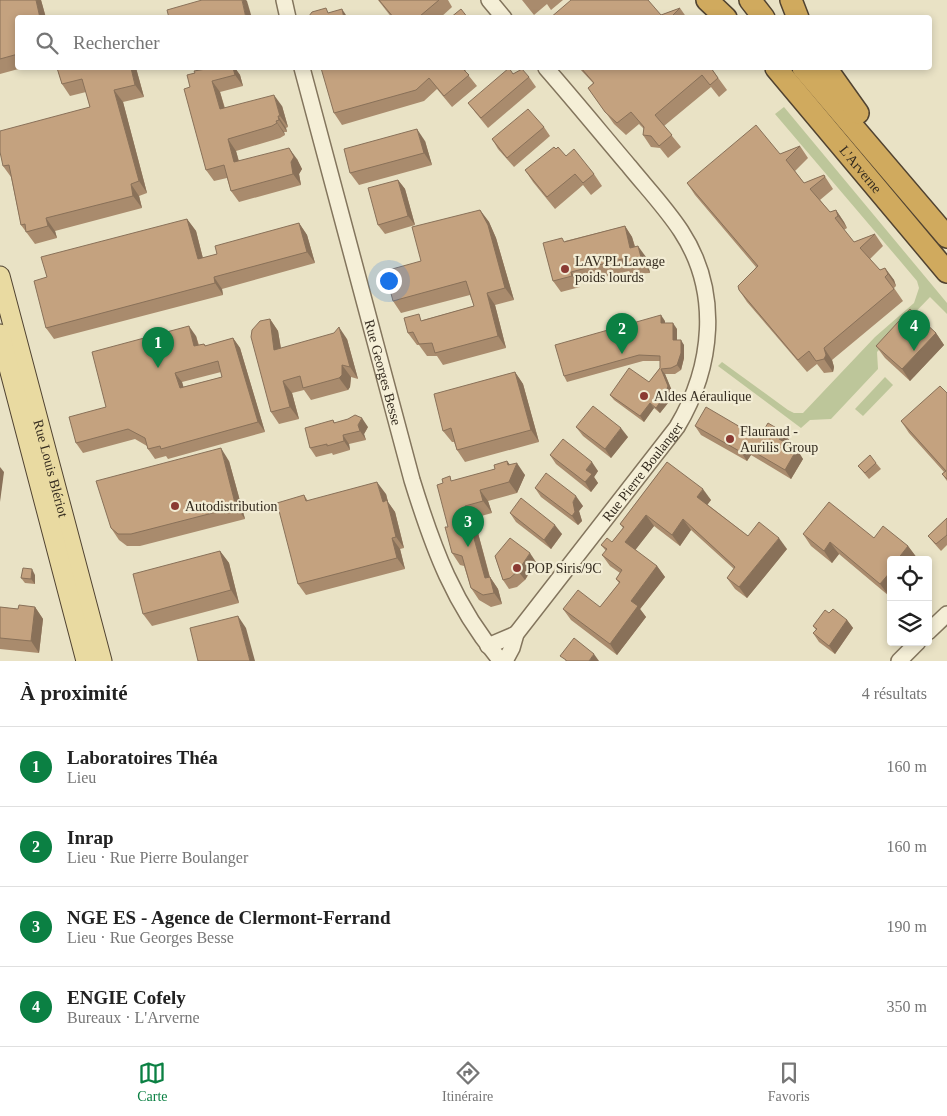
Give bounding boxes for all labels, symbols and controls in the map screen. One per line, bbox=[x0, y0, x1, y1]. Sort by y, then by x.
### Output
search box bbox=[15, 15, 932, 70]
icon: search bbox=[33, 29, 61, 57]
text: Rechercher bbox=[73, 32, 160, 53]
street label: L'Arverne bbox=[837, 143, 885, 196]
place label: LAV'PL Lavage poids lourds bbox=[575, 254, 665, 285]
marker: LAV'PL Lavage poids lourds bbox=[559, 263, 571, 275]
your location bbox=[376, 268, 402, 294]
pin: 4 bbox=[898, 310, 930, 351]
pin: 2 bbox=[606, 313, 638, 354]
street label: Rue Georges Besse bbox=[362, 318, 405, 427]
pin: 1 bbox=[142, 327, 174, 368]
place label: Aldes Aéraulique bbox=[654, 389, 752, 404]
marker: Aldes Aéraulique bbox=[638, 390, 650, 402]
street label: Rue Louis Blériot bbox=[31, 418, 71, 519]
street label: Rue Pierre Boulanger bbox=[599, 419, 686, 524]
place label: Flauraud - Aurilis Group bbox=[740, 424, 818, 455]
marker: Flauraud - Aurilis Group bbox=[724, 433, 736, 445]
place label: Autodistribution bbox=[185, 499, 278, 514]
marker: Autodistribution bbox=[169, 500, 181, 512]
pin: 3 bbox=[452, 506, 484, 547]
map controls bbox=[887, 556, 932, 646]
button: locate bbox=[887, 556, 932, 601]
place label: POP Siris/9C bbox=[527, 561, 602, 576]
marker: POP Siris/9C bbox=[511, 562, 523, 574]
button: layers bbox=[887, 601, 932, 646]
text: À proximité bbox=[20, 681, 128, 705]
text: 4 résultats bbox=[862, 685, 927, 702]
text: Laboratoires Théa bbox=[67, 747, 218, 768]
text: 1 bbox=[32, 758, 40, 775]
text: 160 m bbox=[887, 758, 927, 775]
text: Lieu bbox=[67, 769, 96, 786]
text: Inrap bbox=[67, 827, 113, 848]
text: 2 bbox=[32, 838, 40, 855]
text: 160 m bbox=[887, 838, 927, 855]
text: Lieu · Rue Pierre Boulanger bbox=[67, 849, 248, 866]
text: NGE ES - Agence de Clermont-Ferrand bbox=[67, 907, 390, 928]
text: 3 bbox=[32, 918, 40, 935]
text: 190 m bbox=[887, 918, 927, 935]
text: Lieu · Rue Georges Besse bbox=[67, 929, 234, 946]
text: ENGIE Cofely bbox=[67, 987, 186, 1008]
text: 4 bbox=[32, 998, 40, 1015]
text: 350 m bbox=[887, 998, 927, 1015]
text: Bureaux · L'Arverne bbox=[67, 1009, 200, 1026]
tab: Carte bbox=[137, 1059, 168, 1105]
tab: Itinéraire bbox=[442, 1059, 493, 1105]
tab: Favoris bbox=[768, 1059, 810, 1105]

